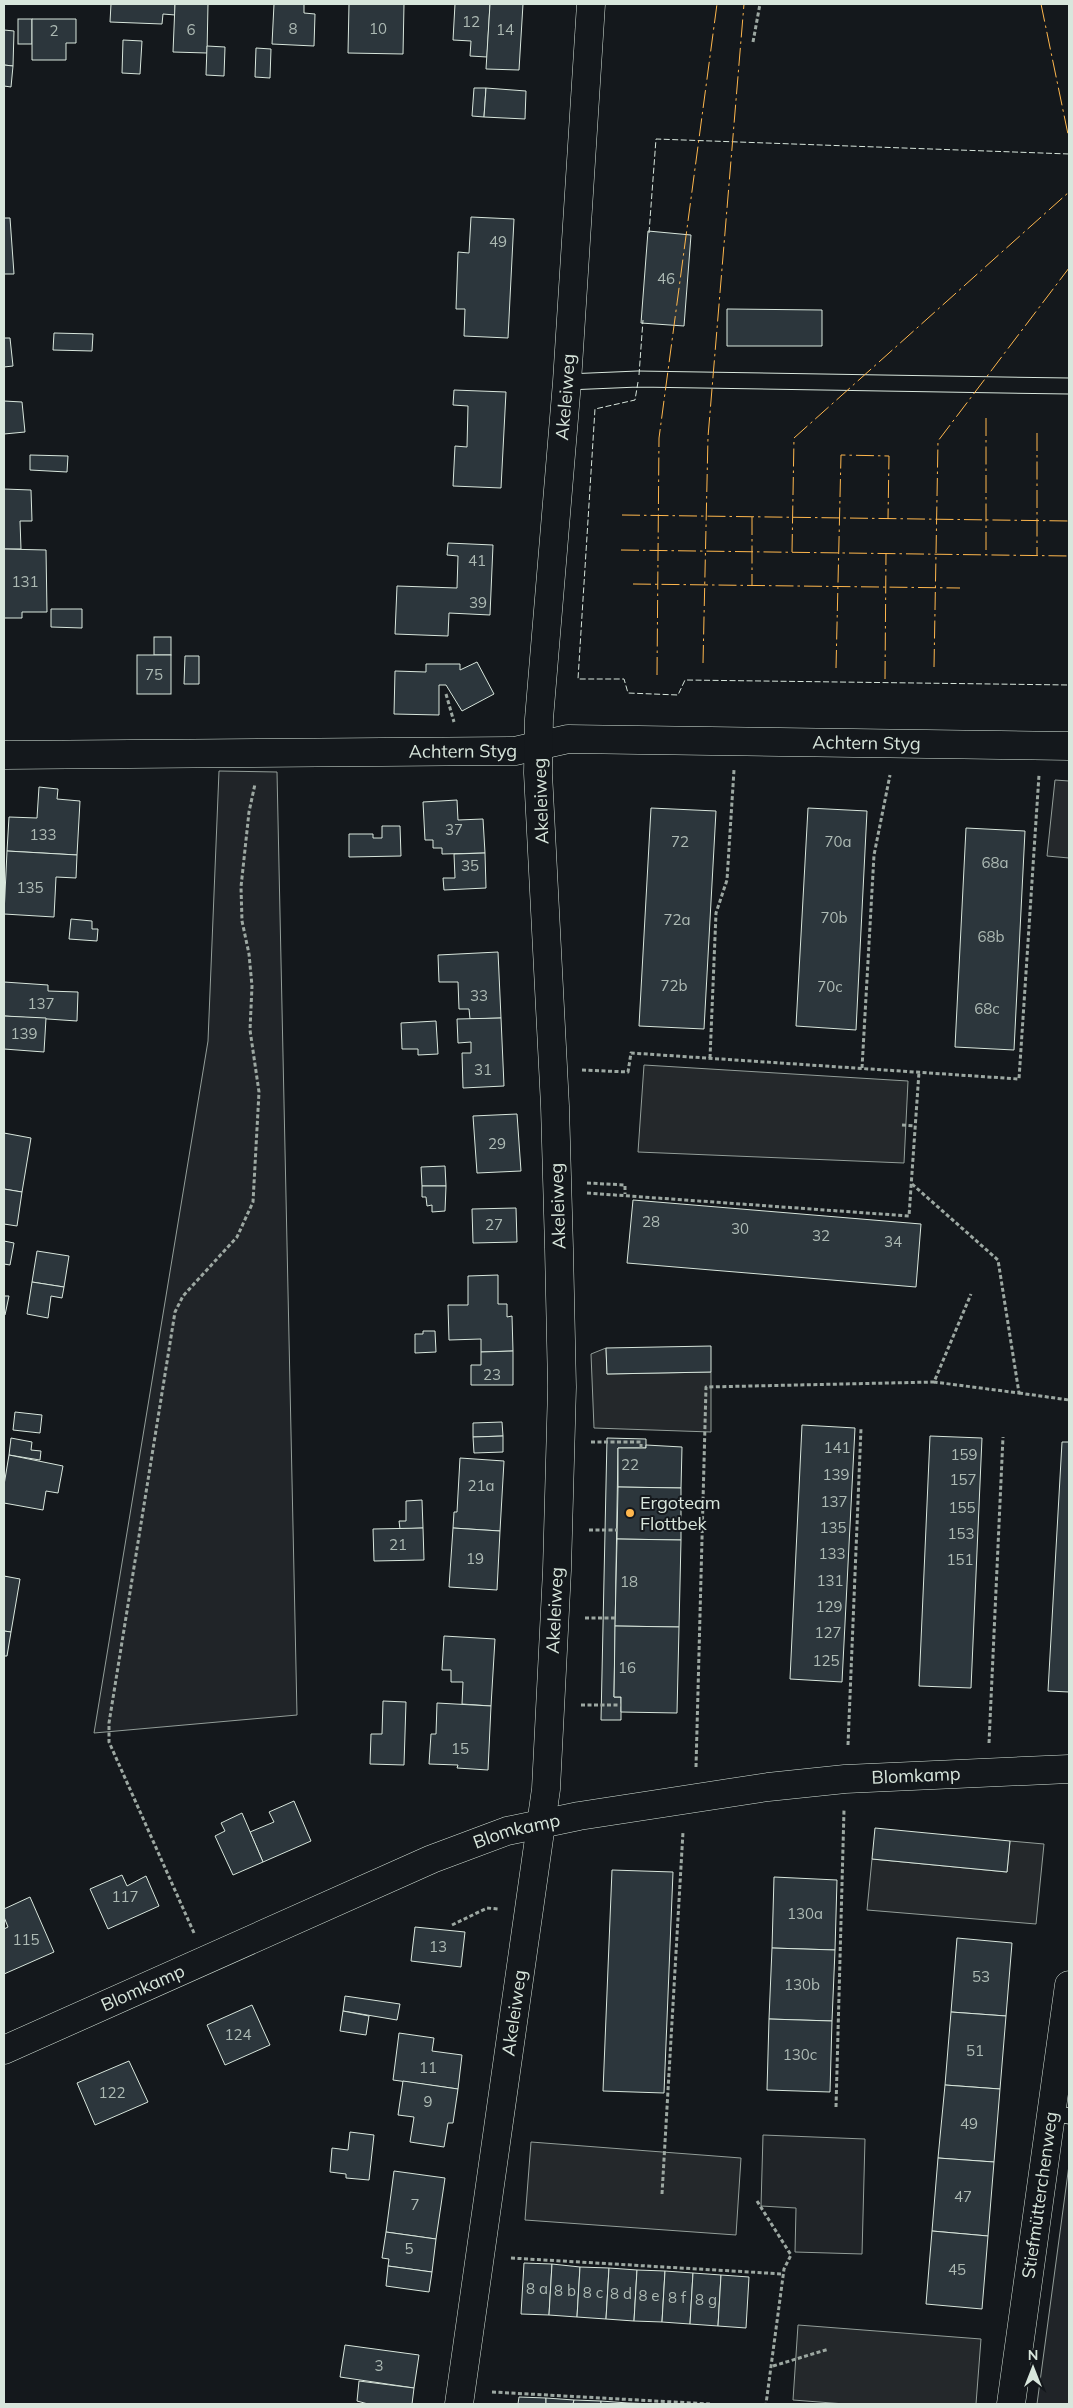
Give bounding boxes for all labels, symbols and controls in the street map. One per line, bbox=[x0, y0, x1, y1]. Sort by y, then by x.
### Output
house number: 12 bbox=[462, 12, 480, 31]
house number: 8 bbox=[288, 19, 298, 38]
house number: 10 bbox=[369, 19, 387, 38]
house number: 6 bbox=[186, 20, 196, 39]
house number: 14 bbox=[496, 20, 514, 39]
house number: 2 bbox=[49, 21, 59, 40]
house number: 49 bbox=[489, 232, 507, 251]
house number: 46 bbox=[657, 269, 675, 288]
street label: Akeleiweg bbox=[550, 353, 580, 441]
house number: 41 bbox=[468, 551, 486, 570]
house number: 131 bbox=[11, 572, 39, 591]
house number: 39 bbox=[469, 593, 487, 612]
house number: 75 bbox=[145, 665, 163, 684]
street label: Achtern Styg bbox=[812, 730, 921, 755]
street label: Achtern Styg bbox=[409, 739, 517, 763]
street label: Akeleiweg bbox=[527, 757, 554, 845]
house number: 37 bbox=[445, 820, 463, 839]
house number: 133 bbox=[29, 825, 57, 844]
house number: 72 bbox=[671, 832, 689, 851]
house number: 70a bbox=[824, 832, 852, 851]
house number: 68a bbox=[981, 853, 1009, 872]
house number: 35 bbox=[461, 856, 479, 875]
house number: 135 bbox=[16, 878, 44, 897]
house number: 70b bbox=[820, 908, 848, 927]
house number: 72a bbox=[663, 910, 691, 929]
house number: 68b bbox=[977, 927, 1005, 946]
house number: 72b bbox=[660, 976, 688, 995]
house number: 70c bbox=[817, 977, 843, 996]
house number: 33 bbox=[470, 986, 488, 1005]
house number: 137 bbox=[27, 994, 55, 1013]
house number: 68c bbox=[974, 999, 1000, 1018]
house number: 139 bbox=[10, 1024, 38, 1043]
house number: 31 bbox=[474, 1060, 492, 1079]
house number: 29 bbox=[488, 1134, 506, 1153]
street label: Akeleiweg bbox=[544, 1162, 571, 1250]
house number: 28 bbox=[642, 1212, 660, 1231]
house number: 27 bbox=[485, 1215, 503, 1234]
house number: 30 bbox=[731, 1219, 749, 1238]
house number: 32 bbox=[812, 1226, 830, 1245]
house number: 34 bbox=[884, 1232, 902, 1251]
house number: 23 bbox=[483, 1365, 501, 1384]
house number: 141 bbox=[823, 1438, 851, 1457]
house number: 159 bbox=[950, 1445, 978, 1464]
house number: 22 bbox=[621, 1455, 639, 1474]
house number: 139 bbox=[822, 1465, 850, 1484]
house number: 157 bbox=[949, 1470, 977, 1489]
house number: 21a bbox=[467, 1476, 495, 1495]
place label: Ergoteam Flottbek bbox=[640, 1491, 721, 1535]
house number: 137 bbox=[820, 1492, 848, 1511]
house number: 155 bbox=[948, 1498, 976, 1517]
marker: Ergoteam Flottbek bbox=[624, 1507, 636, 1519]
house number: 135 bbox=[819, 1518, 847, 1537]
house number: 153 bbox=[947, 1524, 975, 1543]
house number: 21 bbox=[389, 1535, 407, 1554]
house number: 133 bbox=[818, 1544, 846, 1563]
house number: 19 bbox=[466, 1549, 484, 1568]
house number: 151 bbox=[946, 1550, 974, 1569]
street label: Akeleiweg bbox=[541, 1566, 568, 1654]
house number: 131 bbox=[816, 1571, 844, 1590]
house number: 18 bbox=[620, 1572, 638, 1591]
house number: 129 bbox=[815, 1597, 843, 1616]
house number: 127 bbox=[814, 1623, 842, 1642]
house number: 125 bbox=[812, 1651, 840, 1670]
house number: 16 bbox=[618, 1658, 636, 1677]
house number: 15 bbox=[451, 1739, 469, 1758]
street label: Blomkamp bbox=[871, 1762, 961, 1789]
street label: Blomkamp bbox=[470, 1808, 562, 1854]
house number: 117 bbox=[111, 1887, 139, 1906]
house number: 130a bbox=[787, 1904, 823, 1923]
house number: 115 bbox=[12, 1930, 40, 1949]
house number: 13 bbox=[429, 1937, 447, 1956]
street label: Blomkamp bbox=[97, 1959, 188, 2016]
house number: 53 bbox=[972, 1967, 990, 1986]
street label: Akeleiweg bbox=[496, 1968, 531, 2057]
house number: 130b bbox=[784, 1975, 820, 1994]
house number: 124 bbox=[224, 2025, 252, 2044]
house number: 51 bbox=[966, 2041, 984, 2060]
house number: 130c bbox=[783, 2045, 817, 2064]
house number: 11 bbox=[419, 2058, 437, 2077]
house number: 122 bbox=[98, 2083, 126, 2102]
house number: 9 bbox=[423, 2092, 433, 2111]
street label: Stiefmütterchenweg bbox=[1017, 2110, 1062, 2280]
house number: 49 bbox=[960, 2114, 978, 2133]
house number: 47 bbox=[954, 2187, 972, 2206]
house number: 7 bbox=[410, 2195, 420, 2214]
house number: 5 bbox=[404, 2239, 414, 2258]
house number: 45 bbox=[948, 2260, 966, 2279]
house number: 8 a bbox=[526, 2279, 548, 2298]
house number: 8 b bbox=[554, 2281, 576, 2300]
house number: 8 c bbox=[583, 2283, 603, 2302]
house number: 8 d bbox=[610, 2284, 632, 2303]
house number: 8 e bbox=[638, 2286, 660, 2305]
house number: 8 f bbox=[668, 2288, 687, 2307]
house number: 8 g bbox=[695, 2290, 717, 2309]
north arrow bbox=[1008, 2343, 1058, 2393]
text: N bbox=[1028, 2346, 1038, 2364]
house number: 3 bbox=[374, 2356, 384, 2375]

